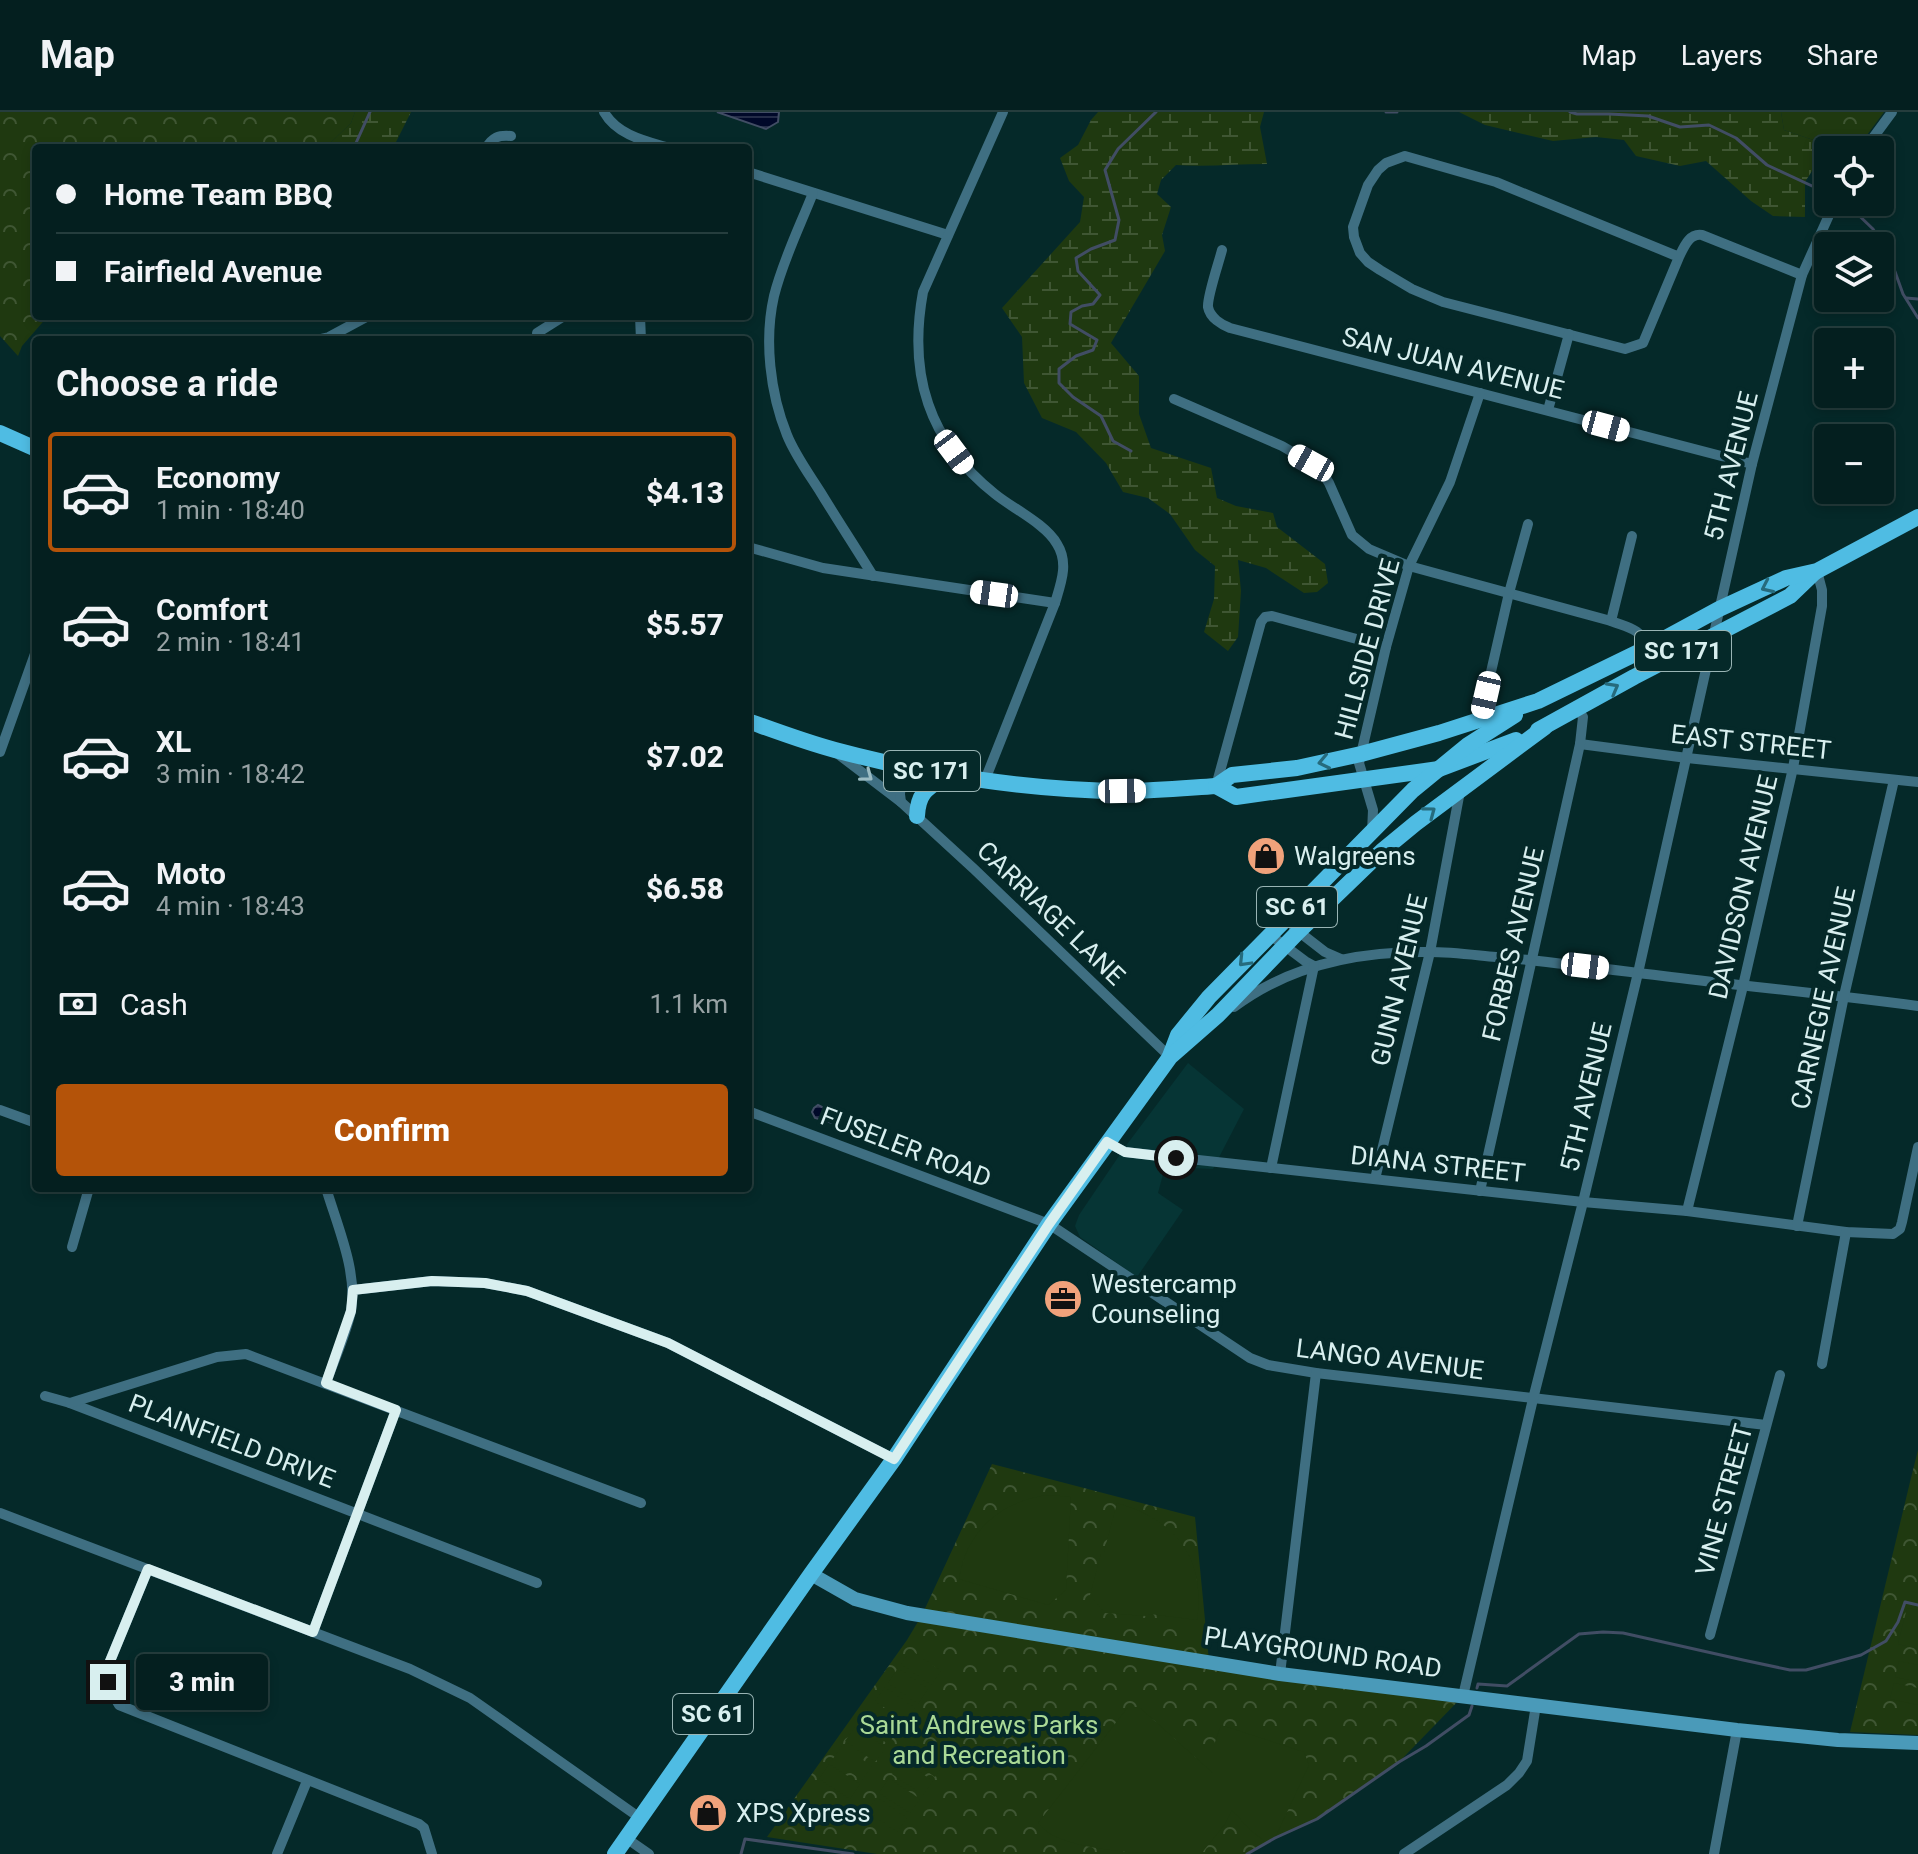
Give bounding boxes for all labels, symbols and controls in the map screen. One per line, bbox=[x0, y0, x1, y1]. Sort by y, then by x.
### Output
text: Map bbox=[40, 33, 115, 77]
text: Map bbox=[1581, 39, 1637, 72]
text: Layers bbox=[1681, 39, 1763, 72]
text: Share bbox=[1807, 39, 1878, 72]
map controls bbox=[1814, 136, 1894, 504]
button: locate bbox=[1814, 136, 1894, 216]
text: Home Team BBQ bbox=[104, 177, 333, 212]
button: layers bbox=[1814, 232, 1894, 312]
text: Fairfield Avenue bbox=[104, 254, 322, 289]
street label: SAN JUAN AVENUE bbox=[1339, 321, 1567, 405]
button: + bbox=[1814, 328, 1894, 408]
text: Choose a ride bbox=[56, 363, 278, 405]
street label: 5TH AVENUE bbox=[1698, 388, 1764, 544]
car bbox=[1580, 408, 1632, 444]
button: − bbox=[1814, 424, 1894, 504]
car bbox=[930, 426, 978, 478]
car bbox=[1284, 441, 1338, 485]
icon: car bbox=[60, 456, 132, 528]
text: Economy bbox=[156, 460, 280, 495]
text: $4.13 bbox=[646, 475, 724, 510]
text: 1 min · 18:40 bbox=[156, 495, 305, 525]
street label: HILLSIDE DRIVE bbox=[1328, 555, 1406, 743]
one-way arrow bbox=[1760, 577, 1775, 593]
car bbox=[969, 579, 1019, 609]
icon: car bbox=[60, 588, 132, 660]
text: Comfort bbox=[156, 592, 268, 627]
text: $5.57 bbox=[646, 607, 724, 642]
text: 2 min · 18:41 bbox=[156, 627, 305, 657]
road number: SC 171 bbox=[1635, 631, 1731, 671]
car bbox=[1469, 669, 1503, 721]
one-way arrow bbox=[1605, 683, 1619, 698]
street label: EAST STREET bbox=[1669, 719, 1833, 765]
icon: car bbox=[60, 720, 132, 792]
text: XL bbox=[156, 724, 191, 759]
text: $7.02 bbox=[646, 739, 724, 774]
road number: SC 171 bbox=[884, 751, 980, 791]
one-way arrow bbox=[1318, 753, 1331, 770]
text: 3 min · 18:42 bbox=[156, 759, 305, 789]
one-way arrow bbox=[859, 766, 873, 780]
street label: DAVIDSON AVENUE bbox=[1703, 772, 1783, 1002]
car bbox=[1098, 779, 1146, 803]
one-way arrow bbox=[1421, 808, 1436, 822]
street label: CARRIAGE LANE bbox=[971, 835, 1131, 991]
shop icon: Walgreens bbox=[1245, 835, 1287, 877]
place label: Walgreens bbox=[1294, 841, 1416, 871]
street label: FORBES AVENUE bbox=[1476, 844, 1550, 1044]
icon: car bbox=[60, 852, 132, 924]
text: Moto bbox=[156, 856, 226, 891]
text: $6.58 bbox=[646, 871, 724, 906]
street label: CARNEGIE AVENUE bbox=[1785, 884, 1861, 1112]
road number: SC 61 bbox=[1257, 887, 1337, 927]
text: 4 min · 18:43 bbox=[156, 891, 305, 921]
street label: GUNN AVENUE bbox=[1365, 891, 1433, 1069]
one-way arrow bbox=[1239, 951, 1253, 966]
car bbox=[1560, 951, 1610, 981]
icon: cash bbox=[56, 982, 100, 1026]
text: Cash bbox=[120, 987, 188, 1022]
text: 1.1 km bbox=[649, 989, 728, 1019]
street label: 5TH AVENUE bbox=[1554, 1019, 1618, 1175]
button: Confirm bbox=[56, 1084, 728, 1176]
street label: FUSELER ROAD bbox=[816, 1101, 996, 1193]
route start bbox=[1158, 1140, 1194, 1176]
street label: DIANA STREET bbox=[1349, 1140, 1527, 1188]
place label: Westercamp Counseling bbox=[1091, 1269, 1237, 1329]
office icon: Westercamp Counseling bbox=[1042, 1278, 1084, 1320]
street label: LANGO AVENUE bbox=[1294, 1333, 1486, 1385]
street label: PLAINFIELD DRIVE bbox=[125, 1388, 339, 1494]
street label: VINE STREET bbox=[1689, 1421, 1759, 1579]
street label: PLAYGROUND ROAD bbox=[1202, 1620, 1444, 1684]
callout: 3 min bbox=[136, 1654, 268, 1710]
route end bbox=[90, 1664, 126, 1700]
text: 3 min bbox=[169, 1667, 235, 1697]
road number: SC 61 bbox=[673, 1694, 753, 1734]
park label: Saint Andrews Parks and Recreation bbox=[860, 1710, 1098, 1770]
shop icon: XPS Xpress bbox=[687, 1792, 729, 1834]
place label: XPS Xpress bbox=[736, 1798, 871, 1828]

